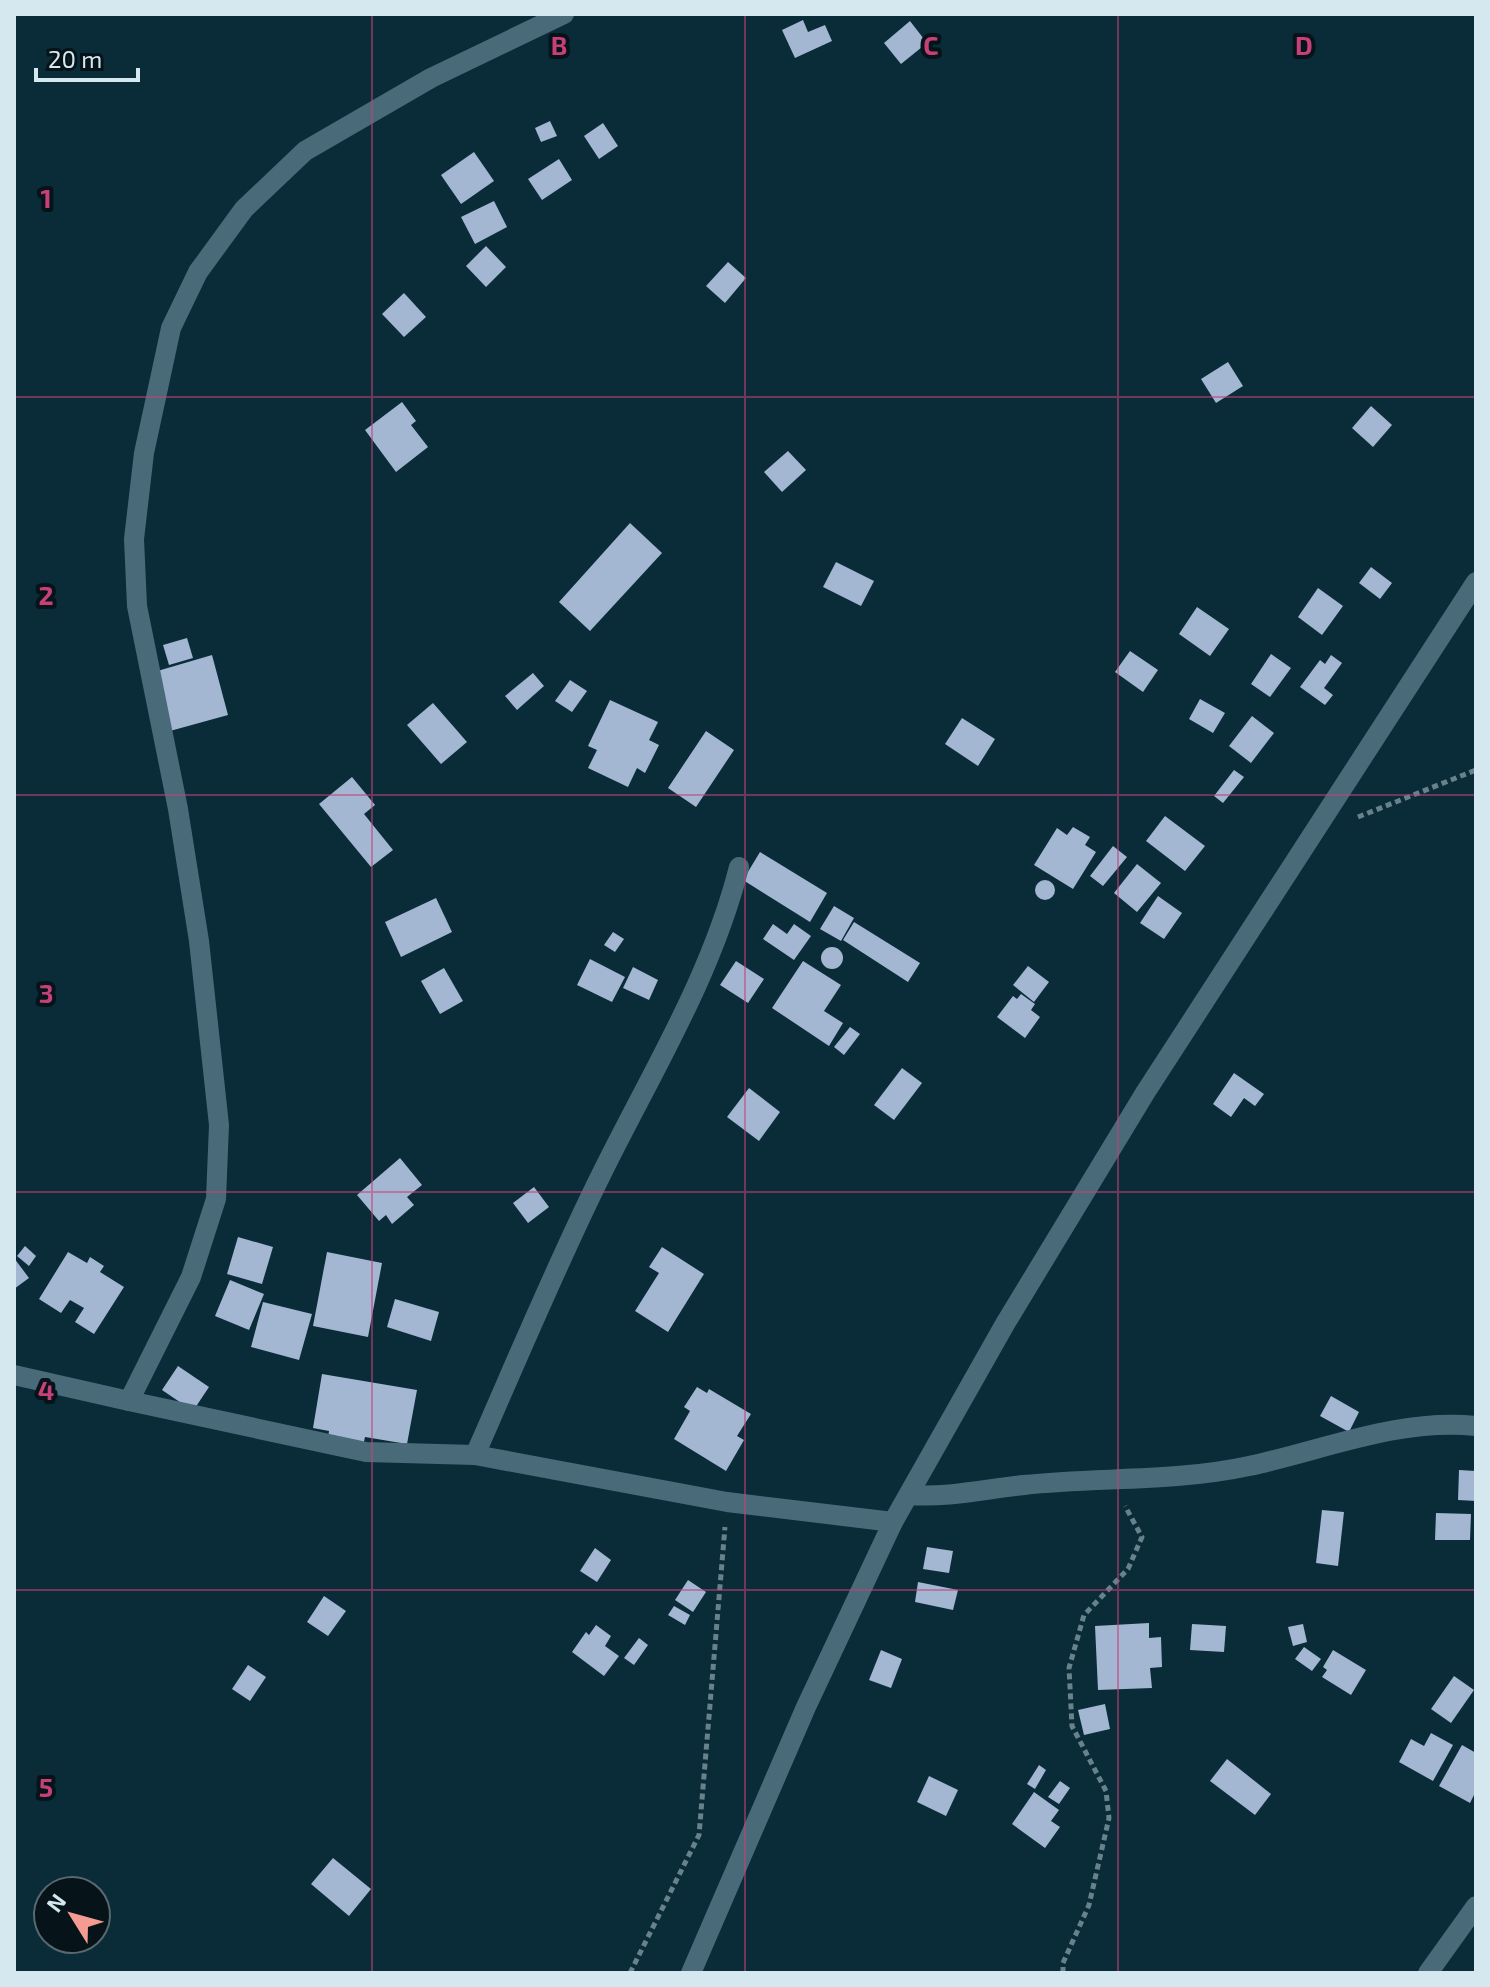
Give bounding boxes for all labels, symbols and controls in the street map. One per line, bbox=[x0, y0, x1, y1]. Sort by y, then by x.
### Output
text: B bbox=[551, 29, 567, 60]
text: C bbox=[923, 29, 939, 60]
text: D bbox=[1295, 29, 1313, 60]
scale bar bbox=[36, 32, 138, 82]
text: 20 m bbox=[48, 44, 102, 73]
text: 1 bbox=[40, 182, 52, 213]
text: 2 bbox=[38, 579, 54, 610]
text: 3 bbox=[39, 977, 53, 1008]
text: 4 bbox=[38, 1374, 54, 1405]
text: 5 bbox=[39, 1771, 53, 1802]
north arrow bbox=[32, 1875, 112, 1955]
text: N bbox=[40, 1888, 70, 1917]

